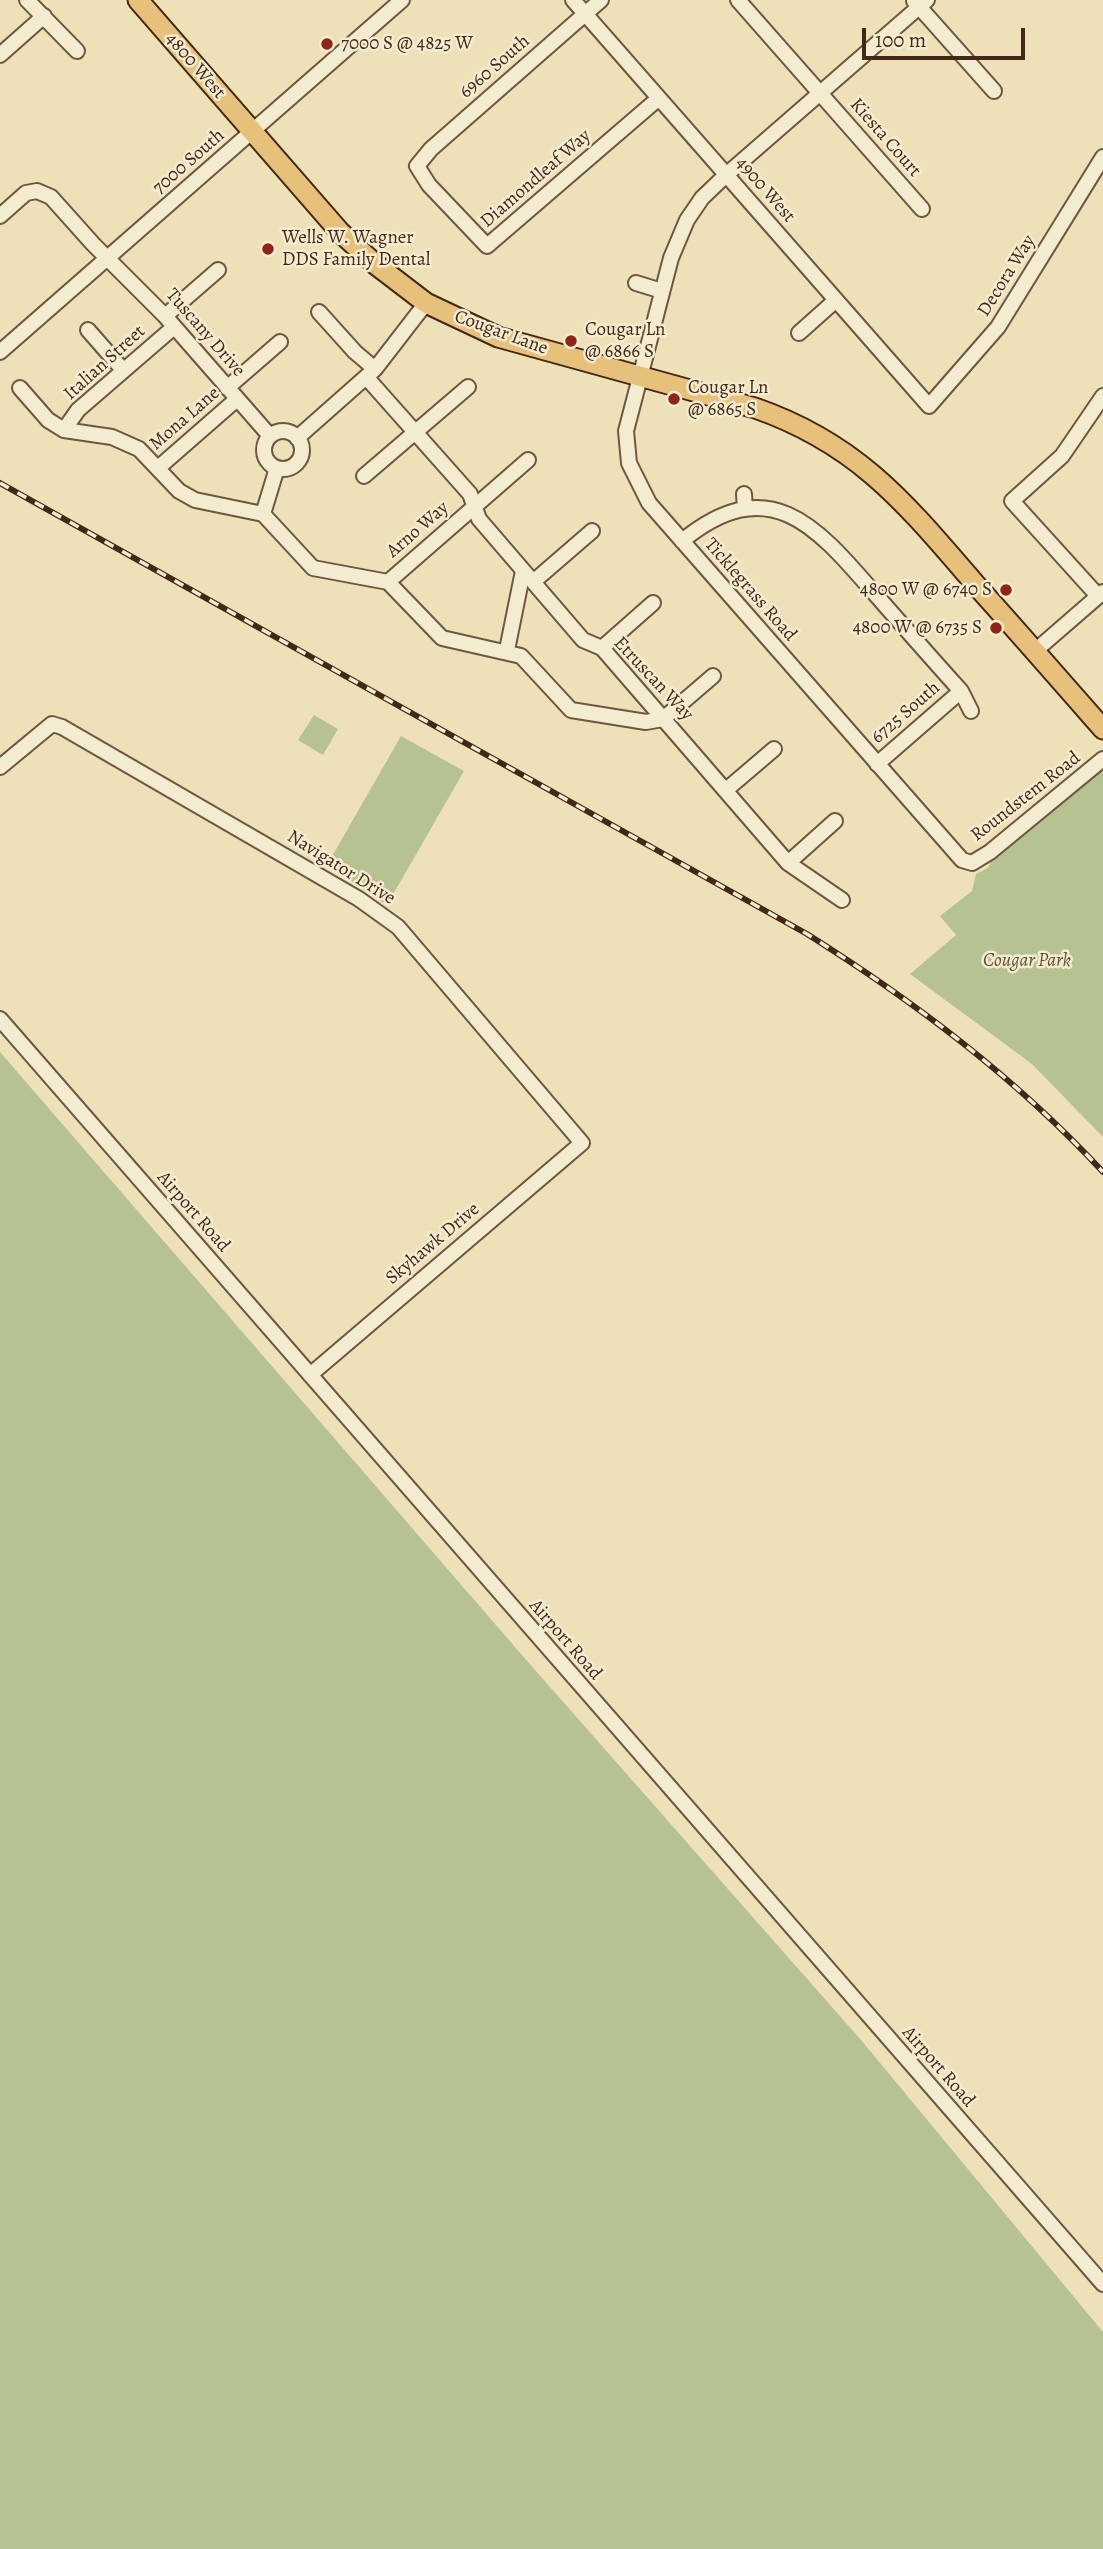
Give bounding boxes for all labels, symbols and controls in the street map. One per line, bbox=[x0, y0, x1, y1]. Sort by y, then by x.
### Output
scale bar bbox=[865, 14, 1028, 58]
text: 100 m bbox=[875, 26, 926, 54]
street label: 4800 West bbox=[160, 28, 230, 104]
street label: 6960 South bbox=[455, 30, 535, 104]
place label: 7000 S @ 4825 W bbox=[341, 33, 473, 55]
marker: 7000 S @ 4825 W bbox=[319, 36, 335, 52]
street label: Kiesta Court bbox=[845, 94, 925, 182]
street label: 7000 South bbox=[148, 125, 230, 199]
street label: Diamondleaf Way bbox=[476, 125, 596, 233]
street label: 4900 West bbox=[730, 152, 800, 228]
place label: Wells W. Wagner DDS Family Dental bbox=[282, 227, 430, 271]
street label: Decora Way bbox=[973, 231, 1041, 321]
marker: Wells W. Wagner DDS Family Dental bbox=[260, 241, 276, 257]
street label: Tuscany Drive bbox=[161, 284, 249, 382]
street label: Cougar Lane bbox=[451, 306, 551, 360]
place label: Cougar Ln @ 6866 S bbox=[585, 319, 665, 363]
street label: Italian Street bbox=[60, 320, 150, 406]
marker: Cougar Ln @ 6866 S bbox=[563, 333, 579, 349]
place label: Cougar Ln @ 6865 S bbox=[688, 377, 768, 421]
street label: Mona Lane bbox=[145, 382, 225, 456]
marker: Cougar Ln @ 6865 S bbox=[666, 391, 682, 407]
street label: Arno Way bbox=[382, 497, 454, 563]
street label: Ticklegrass Road bbox=[699, 534, 801, 646]
place label: 4800 W @ 6740 S bbox=[860, 579, 992, 601]
marker: 4800 W @ 6740 S bbox=[998, 582, 1014, 598]
place label: 4800 W @ 6735 S bbox=[852, 617, 982, 639]
marker: 4800 W @ 6735 S bbox=[988, 620, 1004, 636]
street label: Etruscan Way bbox=[608, 632, 698, 726]
street label: 6725 South bbox=[867, 677, 945, 749]
street label: Roundstem Road bbox=[967, 747, 1085, 847]
street label: Navigator Drive bbox=[283, 826, 399, 910]
park label: Cougar Park bbox=[983, 950, 1071, 972]
street label: Airport Road bbox=[152, 1167, 234, 1257]
street label: Skyhawk Drive bbox=[381, 1198, 485, 1290]
street label: Airport Road bbox=[524, 1595, 606, 1685]
street label: Airport Road bbox=[897, 2022, 979, 2112]

